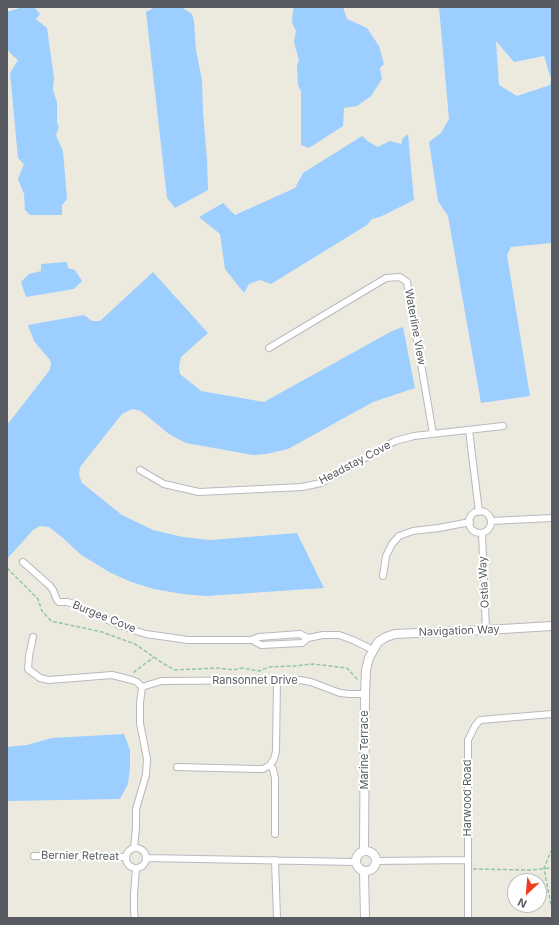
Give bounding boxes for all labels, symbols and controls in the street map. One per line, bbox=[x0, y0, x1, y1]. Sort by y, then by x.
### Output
street label: Waterline View bbox=[402, 288, 428, 366]
street label: Headstay Cove bbox=[317, 439, 393, 487]
street label: Ostia Way bbox=[476, 556, 492, 608]
street label: Burgee Cove bbox=[70, 598, 138, 636]
street label: Navigation Way bbox=[418, 623, 500, 639]
street label: Ransonnet Drive bbox=[212, 674, 298, 688]
street label: Marine Terrace bbox=[358, 710, 372, 790]
street label: Harwood Road bbox=[461, 760, 475, 836]
street label: Bernier Retreat bbox=[41, 849, 119, 863]
north arrow bbox=[507, 873, 547, 913]
text: N bbox=[515, 895, 529, 911]

